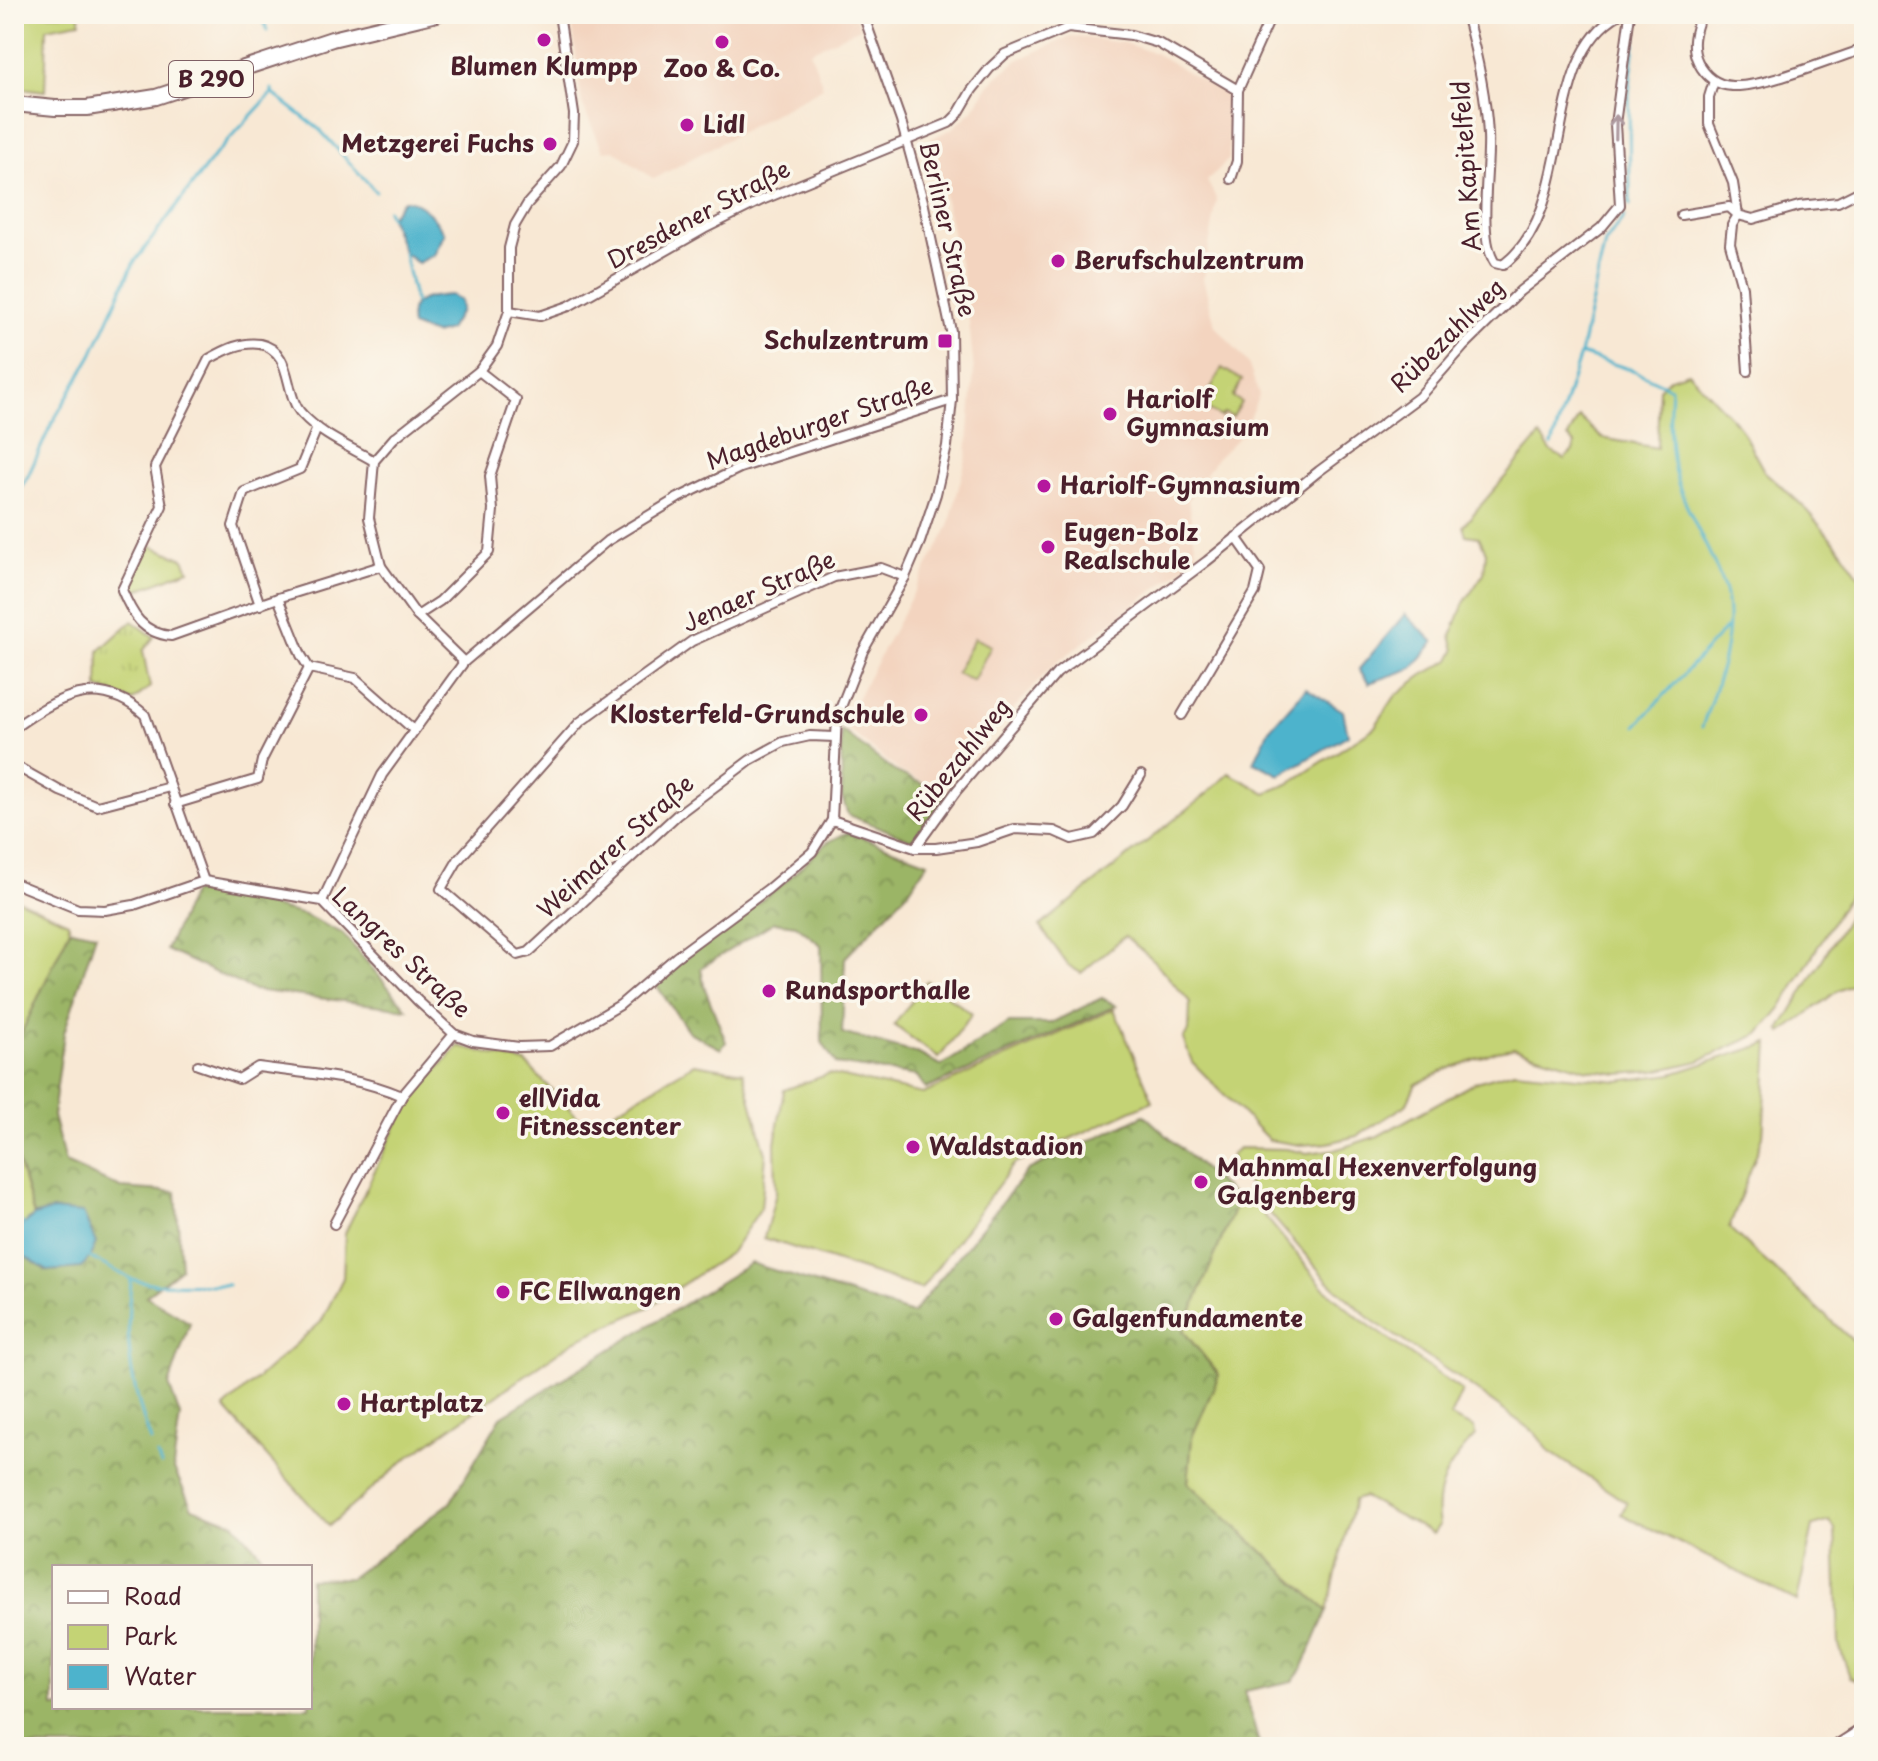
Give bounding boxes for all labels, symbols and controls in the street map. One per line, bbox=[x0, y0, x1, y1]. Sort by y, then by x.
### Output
marker: Blumen Klumpp bbox=[535, 31, 553, 49]
marker: Zoo & Co. bbox=[713, 33, 731, 51]
place label: Blumen Klumpp bbox=[450, 47, 638, 83]
place label: Zoo & Co. bbox=[664, 49, 780, 85]
road number: B 290 bbox=[169, 61, 253, 97]
street label: Am Kapitelfeld bbox=[1441, 80, 1489, 253]
place label: Lidl bbox=[703, 105, 745, 141]
one-way arrow bbox=[1608, 114, 1624, 141]
marker: Lidl bbox=[678, 116, 696, 134]
place label: Metzgerei Fuchs bbox=[341, 124, 534, 160]
marker: Metzgerei Fuchs bbox=[541, 135, 559, 153]
street label: Berliner Straße bbox=[911, 137, 987, 320]
street label: Dresdener Straße bbox=[600, 150, 796, 277]
place label: Berufschulzentrum bbox=[1074, 241, 1304, 277]
marker: Berufschulzentrum bbox=[1049, 252, 1067, 270]
street label: Rübezahlweg bbox=[1381, 269, 1512, 400]
place label: Schulzentrum bbox=[764, 321, 929, 357]
marker: Schulzentrum bbox=[936, 332, 954, 350]
street label: Magdeburger Straße bbox=[701, 366, 937, 478]
place label: Hariolf Gymnasium bbox=[1126, 380, 1269, 444]
marker: Hariolf Gymnasium bbox=[1101, 405, 1119, 423]
place label: Hariolf-Gymnasium bbox=[1060, 466, 1301, 502]
marker: Hariolf-Gymnasium bbox=[1035, 477, 1053, 495]
place label: Eugen-Bolz Realschule bbox=[1064, 513, 1198, 577]
marker: Eugen-Bolz Realschule bbox=[1039, 538, 1057, 556]
street label: Jenaer Straße bbox=[676, 540, 841, 640]
street label: Rübezahlweg bbox=[896, 689, 1019, 828]
place label: Klosterfeld-Grundschule bbox=[610, 695, 905, 731]
marker: Klosterfeld-Grundschule bbox=[912, 706, 930, 724]
street label: Weimarer Straße bbox=[528, 765, 701, 926]
street label: Langres Straße bbox=[325, 878, 480, 1026]
place label: Rundsporthalle bbox=[785, 971, 970, 1007]
marker: Rundsporthalle bbox=[760, 982, 778, 1000]
place label: ellVida Fitnesscenter bbox=[519, 1079, 682, 1143]
marker: ellVida Fitnesscenter bbox=[494, 1104, 512, 1122]
place label: Waldstadion bbox=[929, 1127, 1084, 1163]
marker: Waldstadion bbox=[904, 1138, 922, 1156]
place label: Mahnmal Hexenverfolgung Galgenberg bbox=[1217, 1148, 1537, 1212]
marker: Mahnmal Hexenverfolgung Galgenberg bbox=[1192, 1173, 1210, 1191]
place label: FC Ellwangen bbox=[519, 1272, 681, 1308]
marker: FC Ellwangen bbox=[494, 1283, 512, 1301]
place label: Galgenfundamente bbox=[1072, 1299, 1303, 1335]
marker: Galgenfundamente bbox=[1047, 1310, 1065, 1328]
place label: Hartplatz bbox=[360, 1384, 484, 1420]
marker: Hartplatz bbox=[335, 1395, 353, 1413]
legend bbox=[52, 1565, 312, 1709]
text: Road bbox=[124, 1577, 182, 1613]
text: Park bbox=[124, 1617, 178, 1653]
text: Water bbox=[124, 1657, 197, 1693]

